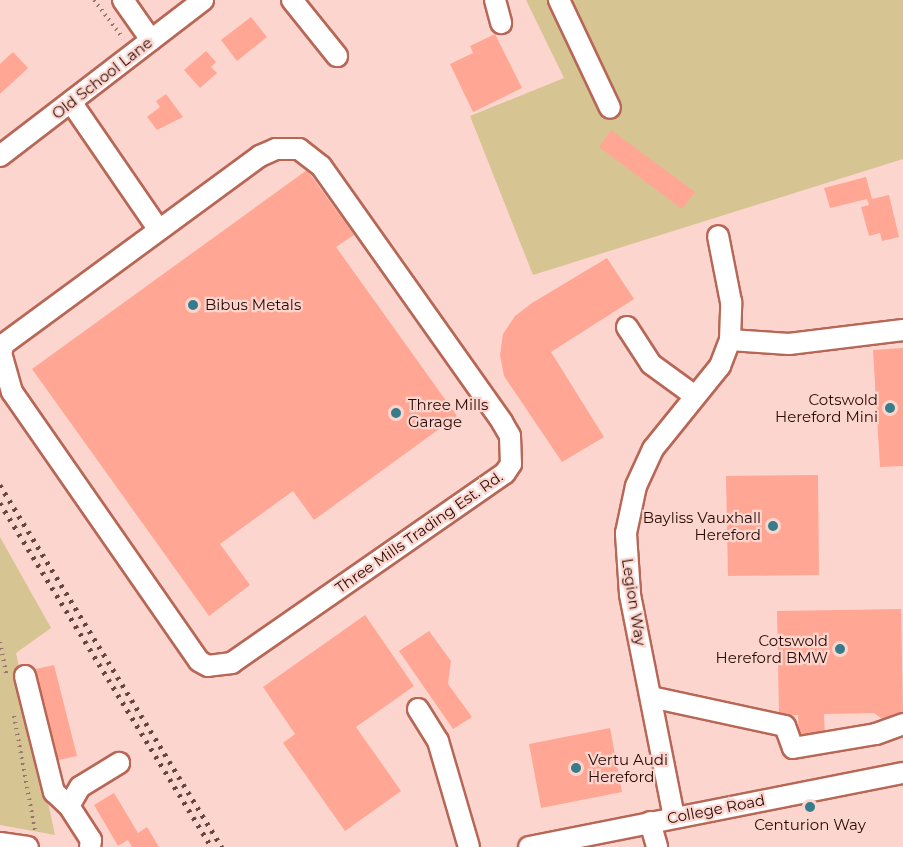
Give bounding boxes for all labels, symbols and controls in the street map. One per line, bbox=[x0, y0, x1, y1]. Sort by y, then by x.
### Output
street label: Old School Lane bbox=[48, 33, 156, 123]
place label: Bibus Metals bbox=[205, 296, 301, 314]
marker: Bibus Metals bbox=[186, 298, 200, 312]
place label: Cotswold Hereford Mini bbox=[775, 390, 878, 425]
place label: Three Mills Garage bbox=[408, 395, 488, 430]
marker: Cotswold Hereford Mini bbox=[883, 401, 897, 415]
marker: Three Mills Garage bbox=[389, 406, 403, 420]
street label: Three Mills Trading Est. Rd. bbox=[332, 467, 506, 597]
place label: Bayliss Vauxhall Hereford bbox=[643, 508, 761, 543]
marker: Bayliss Vauxhall Hereford bbox=[766, 519, 780, 533]
street label: Legion Way bbox=[618, 557, 650, 647]
place label: Cotswold Hereford BMW bbox=[716, 631, 828, 666]
marker: Cotswold Hereford BMW bbox=[833, 642, 847, 656]
place label: Vertu Audi Hereford bbox=[588, 750, 668, 785]
marker: Vertu Audi Hereford bbox=[569, 761, 583, 775]
street label: College Road bbox=[666, 791, 766, 827]
marker: Centurion Way bbox=[803, 800, 817, 814]
place label: Centurion Way bbox=[754, 816, 866, 834]

